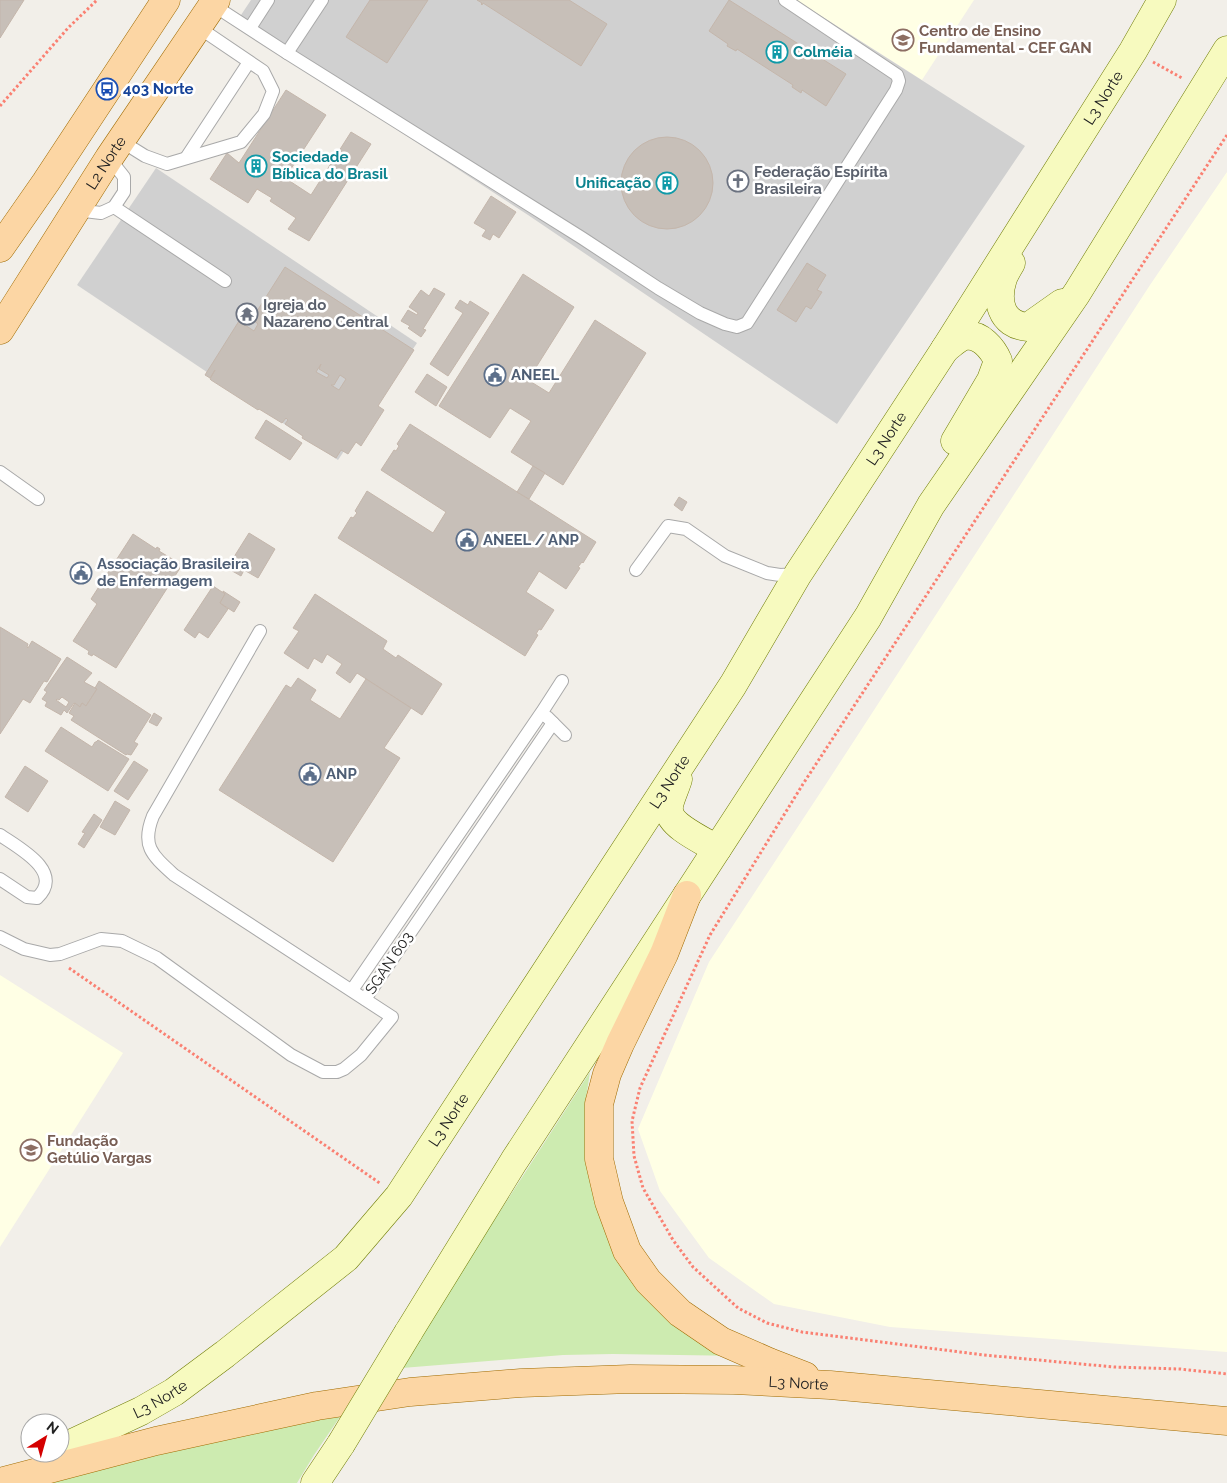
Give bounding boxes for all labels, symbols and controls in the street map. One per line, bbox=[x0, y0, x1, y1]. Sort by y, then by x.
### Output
place label: Centro de Ensino Fundamental - CEF GAN bbox=[919, 22, 1092, 57]
school or university icon: Centro de Ensino Fundamental - CEF GAN bbox=[891, 28, 915, 52]
building icon: Colméia bbox=[765, 40, 789, 64]
place label: Colméia bbox=[793, 43, 853, 61]
street label: L3 Norte bbox=[1080, 68, 1127, 128]
bus stop icon: 403 Norte bbox=[95, 77, 119, 101]
place label: 403 Norte bbox=[123, 80, 194, 98]
street label: L2 Norte bbox=[82, 133, 130, 193]
place label: Sociedade Bíblica do Brasil bbox=[272, 148, 388, 183]
building icon: Sociedade Bíblica do Brasil bbox=[244, 154, 268, 178]
place label: Federação Espírita Brasileira bbox=[754, 163, 888, 198]
church icon: Federação Espírita Brasileira bbox=[726, 169, 750, 193]
building icon: Unificação bbox=[655, 171, 679, 195]
place label: Unificação bbox=[575, 174, 651, 192]
place label: Igreja do Nazareno Central bbox=[263, 296, 389, 331]
temple icon: Igreja do Nazareno Central bbox=[235, 302, 259, 326]
public building icon: ANEEL bbox=[483, 363, 507, 387]
place label: ANEEL bbox=[511, 366, 560, 384]
street label: L3 Norte bbox=[863, 408, 910, 469]
public building icon: ANEEL / ANP bbox=[455, 528, 479, 552]
place label: ANEEL / ANP bbox=[483, 531, 580, 549]
place label: Associação Brasileira de Enfermagem bbox=[97, 555, 250, 590]
public building icon: Associação Brasileira de Enfermagem bbox=[69, 561, 93, 585]
street label: L3 Norte bbox=[646, 752, 694, 812]
public building icon: ANP bbox=[298, 762, 322, 786]
place label: ANP bbox=[326, 765, 358, 783]
street label: SGAN 603 bbox=[362, 928, 416, 998]
street label: L3 Norte bbox=[425, 1090, 473, 1150]
place label: Fundação Getúlio Vargas bbox=[47, 1132, 152, 1167]
school or university icon: Fundação Getúlio Vargas bbox=[19, 1138, 43, 1162]
street label: L3 Norte bbox=[768, 1373, 829, 1394]
street label: L3 Norte bbox=[130, 1376, 191, 1422]
north arrow bbox=[20, 1413, 70, 1463]
text: N bbox=[44, 1418, 62, 1437]

